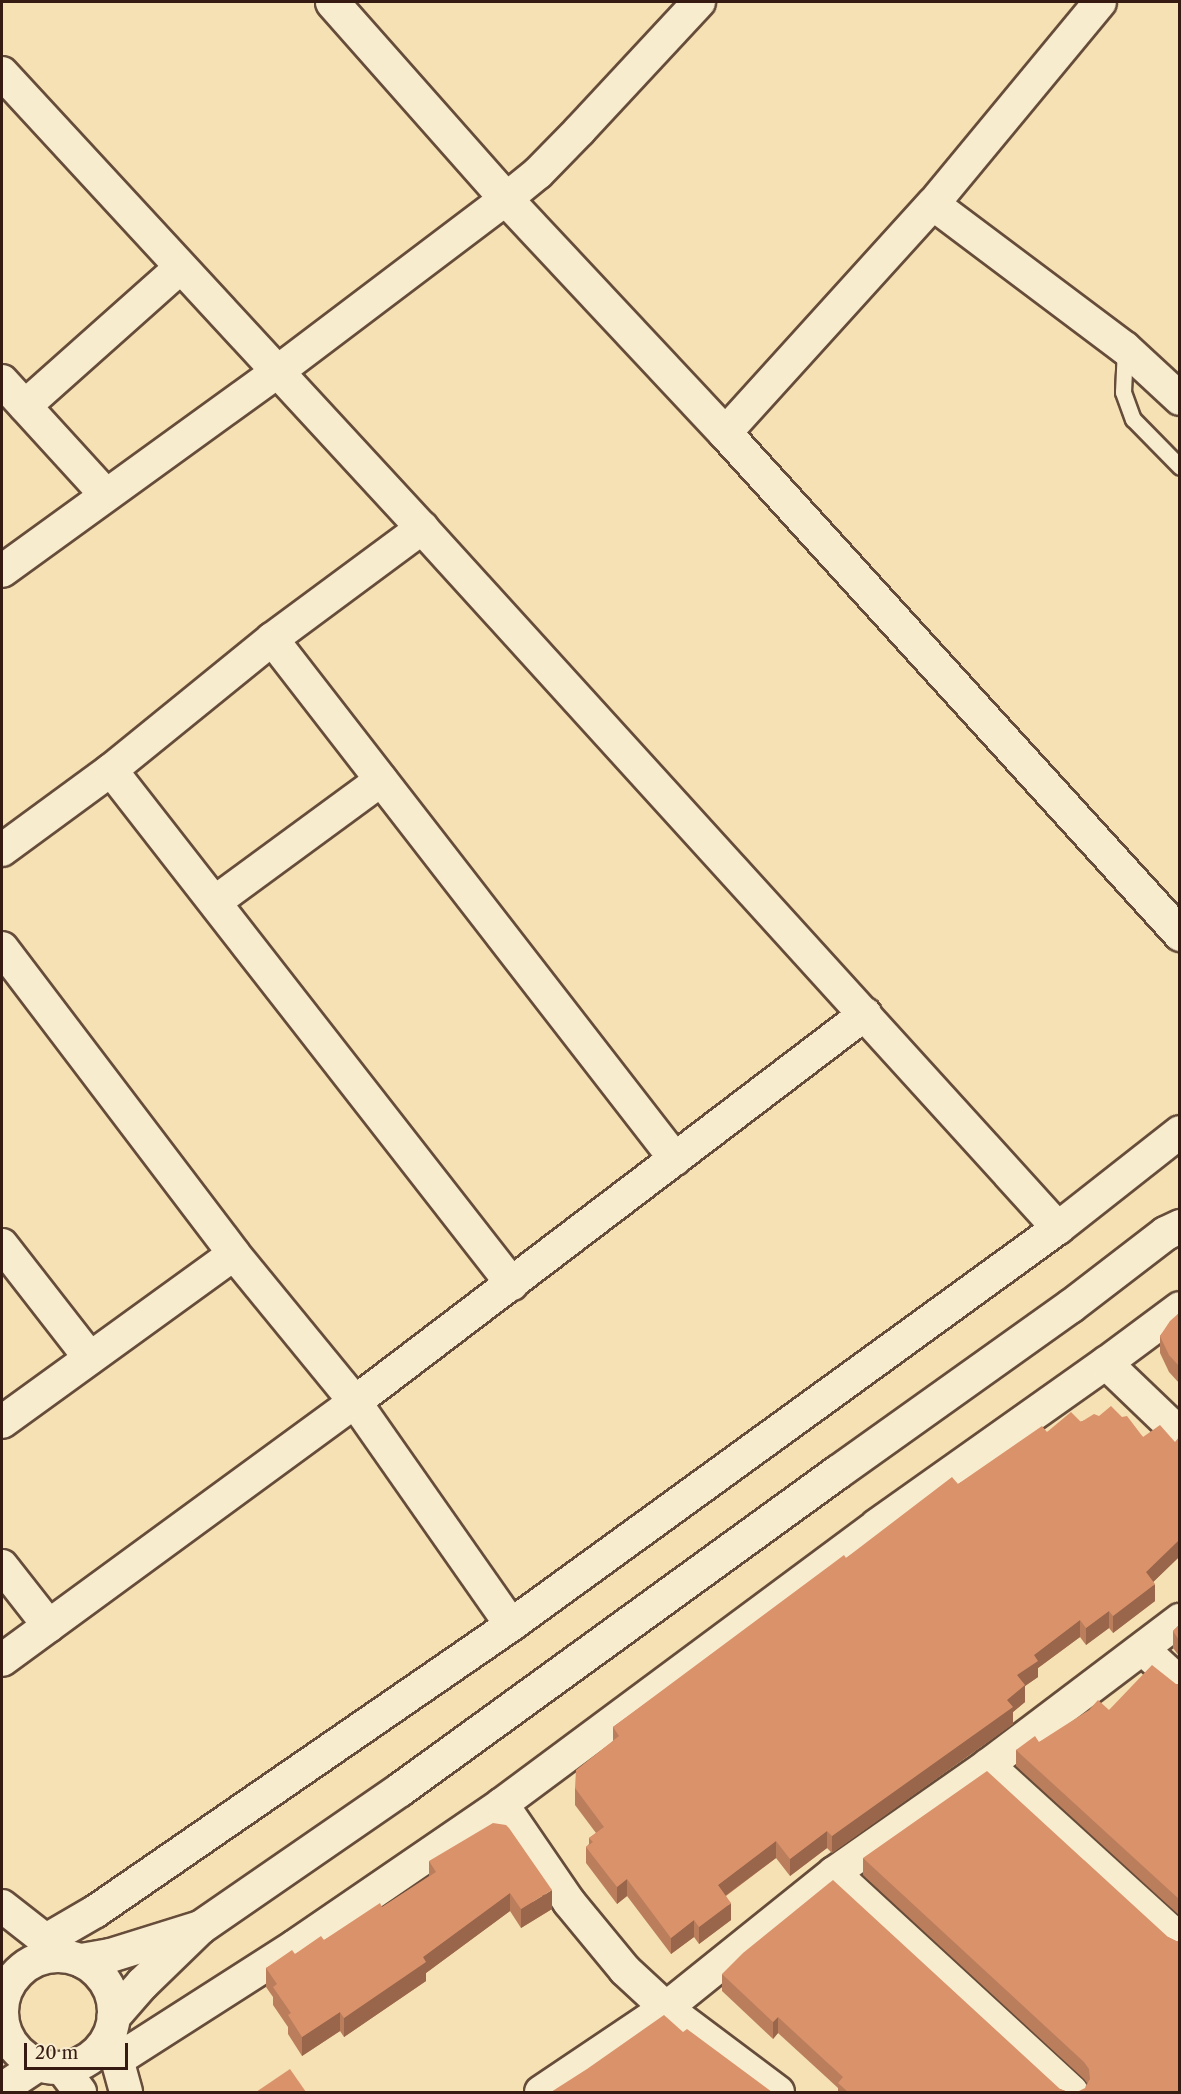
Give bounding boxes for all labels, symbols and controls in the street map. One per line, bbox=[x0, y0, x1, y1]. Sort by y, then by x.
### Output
scale bar bbox=[27, 2031, 130, 2069]
text: 20 m bbox=[35, 2042, 78, 2064]

